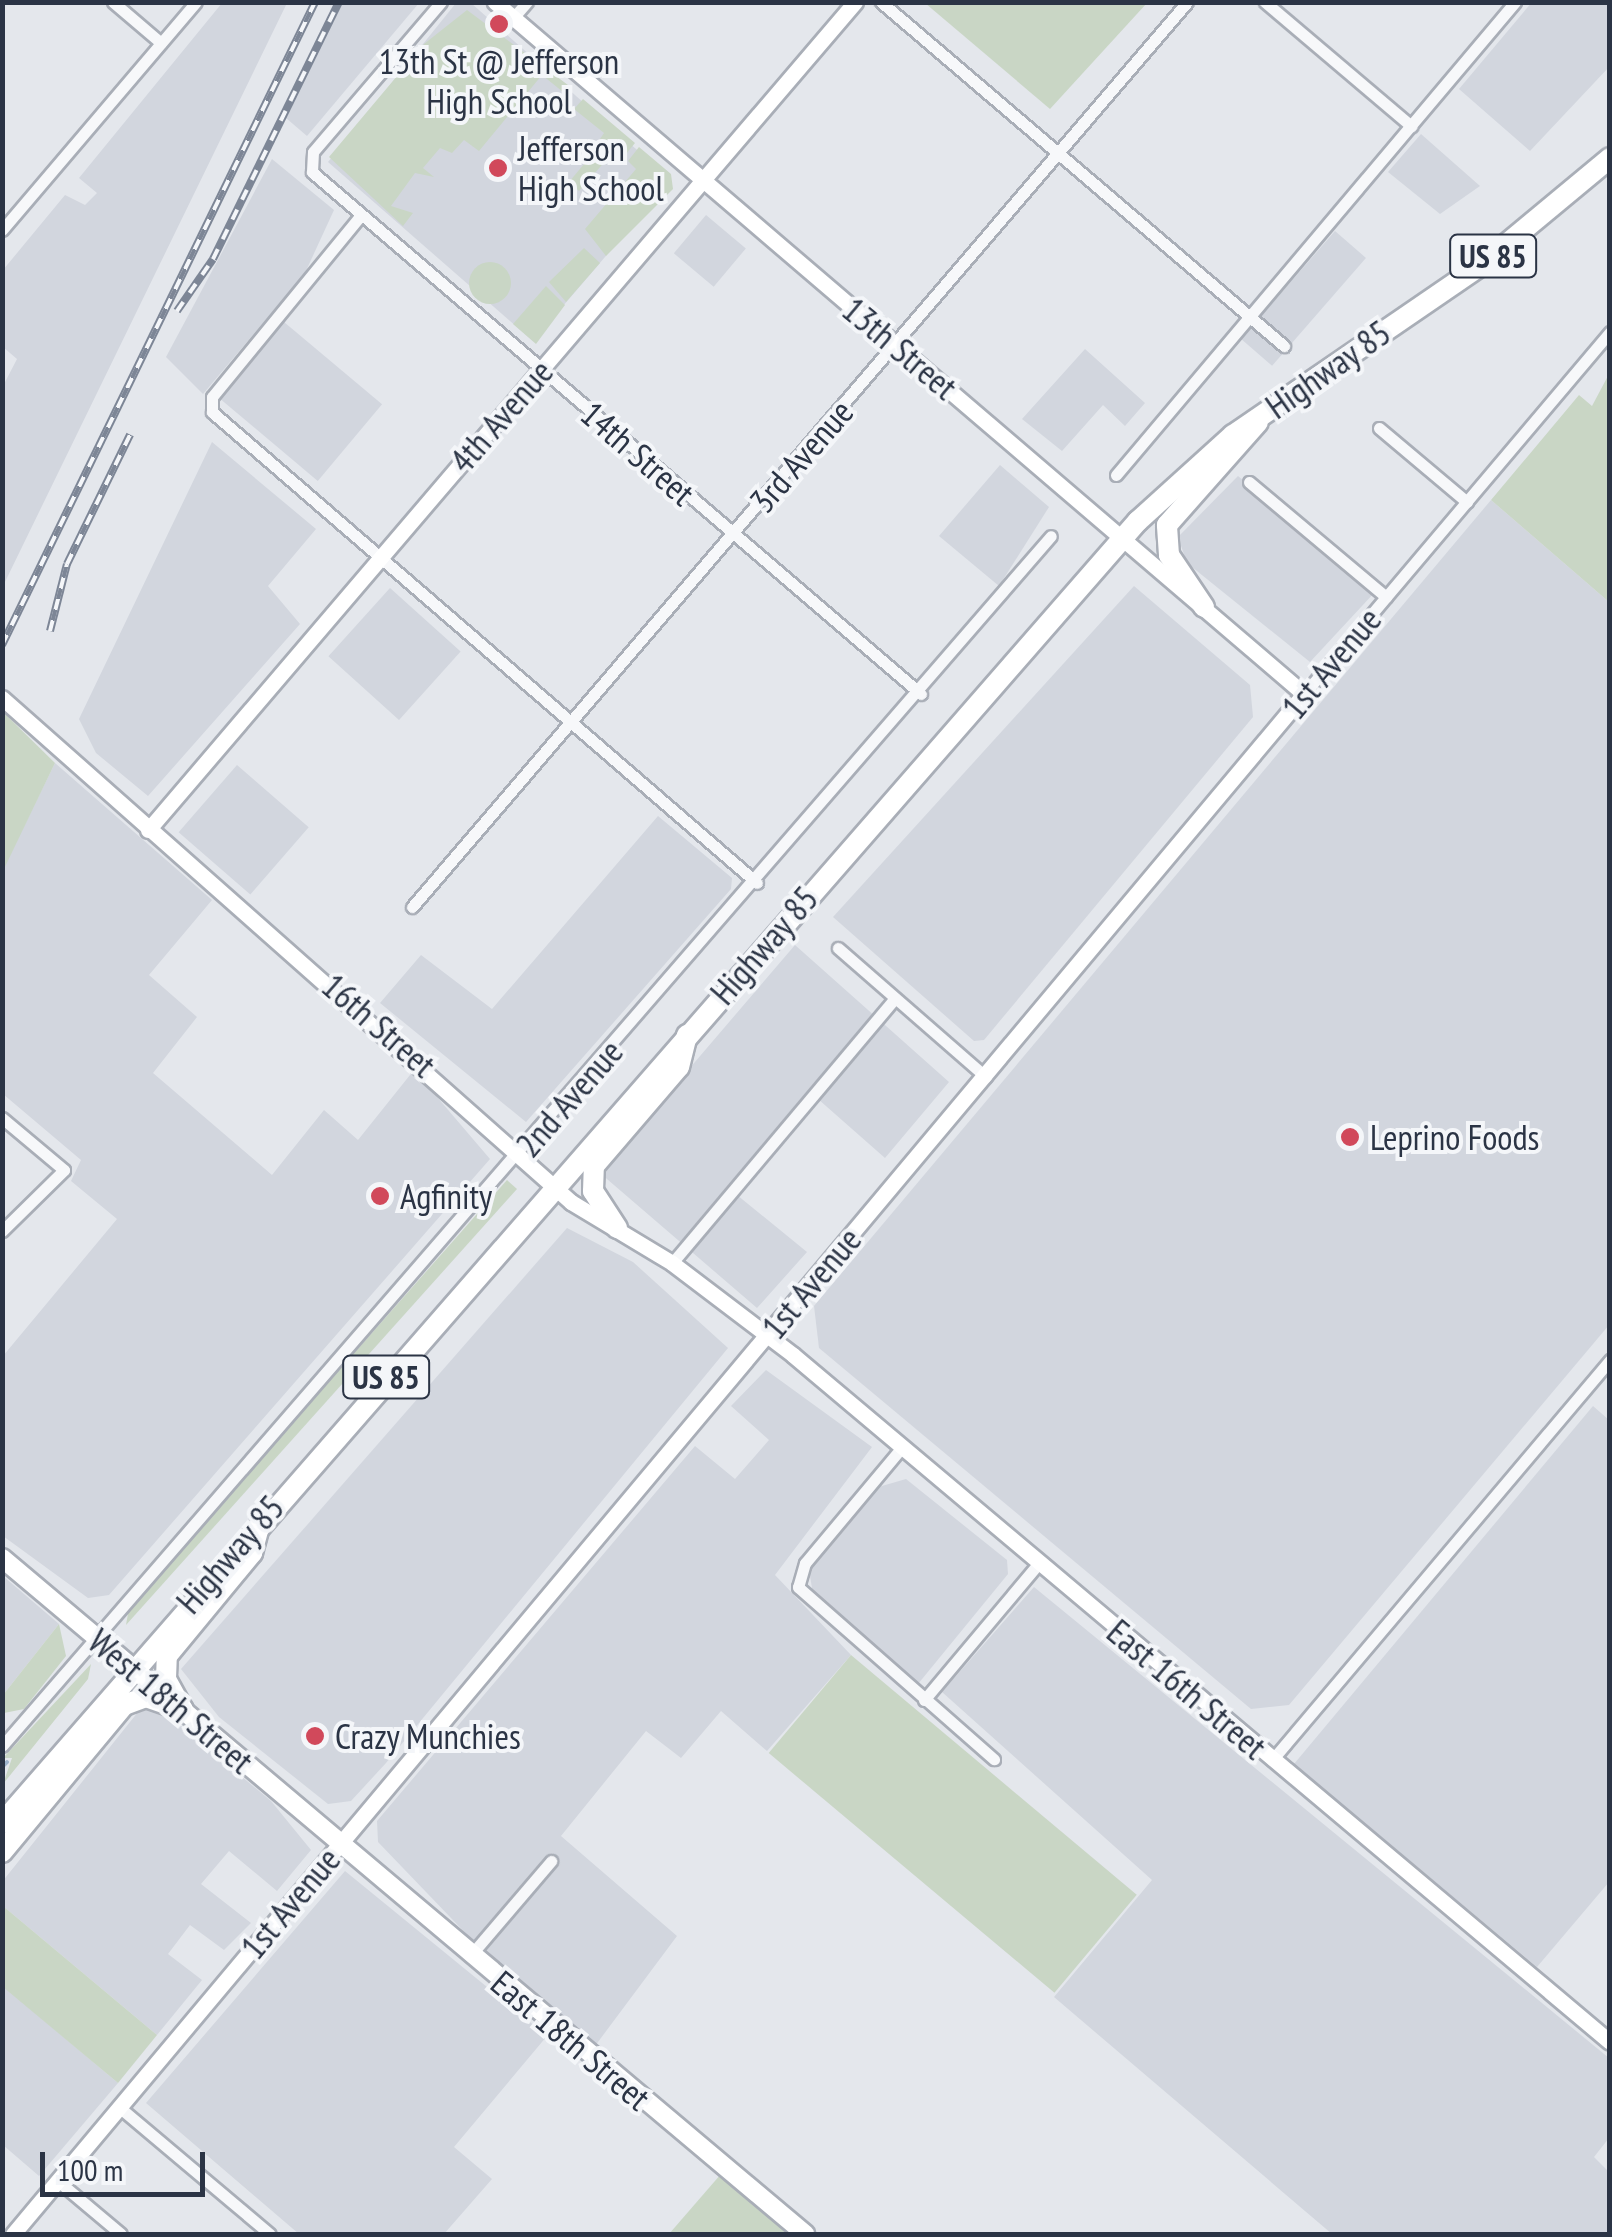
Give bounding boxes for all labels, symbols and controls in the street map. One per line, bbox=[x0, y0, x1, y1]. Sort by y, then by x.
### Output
marker: 13th St @ Jefferson High School bbox=[488, 13, 510, 35]
place label: 13th St @ Jefferson High School bbox=[379, 40, 619, 122]
place label: Jefferson High School bbox=[518, 127, 664, 209]
marker: Jefferson High School bbox=[487, 157, 509, 179]
road number: US 85 bbox=[1448, 229, 1538, 283]
street label: 13th Street bbox=[834, 288, 966, 408]
street label: Highway 85 bbox=[1257, 311, 1399, 427]
street label: 4th Avenue bbox=[440, 351, 562, 481]
street label: 3rd Avenue bbox=[740, 391, 862, 521]
street label: 14th Street bbox=[573, 392, 703, 514]
street label: 1st Avenue bbox=[1272, 599, 1390, 727]
street label: Highway 85 bbox=[701, 877, 827, 1013]
street label: 16th Street bbox=[314, 964, 444, 1086]
street label: 2nd Avenue bbox=[507, 1031, 631, 1165]
place label: Leprino Foods bbox=[1370, 1116, 1539, 1158]
marker: Leprino Foods bbox=[1339, 1126, 1361, 1148]
place label: Agfinity bbox=[400, 1175, 492, 1217]
marker: Agfinity bbox=[369, 1185, 391, 1207]
street label: 1st Avenue bbox=[752, 1219, 870, 1347]
road number: US 85 bbox=[341, 1350, 431, 1404]
street label: Highway 85 bbox=[167, 1486, 293, 1622]
street label: East 16th Street bbox=[1099, 1610, 1275, 1768]
street label: West 18th Street bbox=[80, 1620, 262, 1782]
place label: Crazy Munchies bbox=[335, 1715, 522, 1757]
marker: Crazy Munchies bbox=[304, 1725, 326, 1747]
street label: 1st Avenue bbox=[231, 1839, 349, 1967]
street label: East 18th Street bbox=[483, 1961, 659, 2119]
scale bar bbox=[45, 2132, 210, 2194]
text: 100 m bbox=[57, 2150, 123, 2189]

